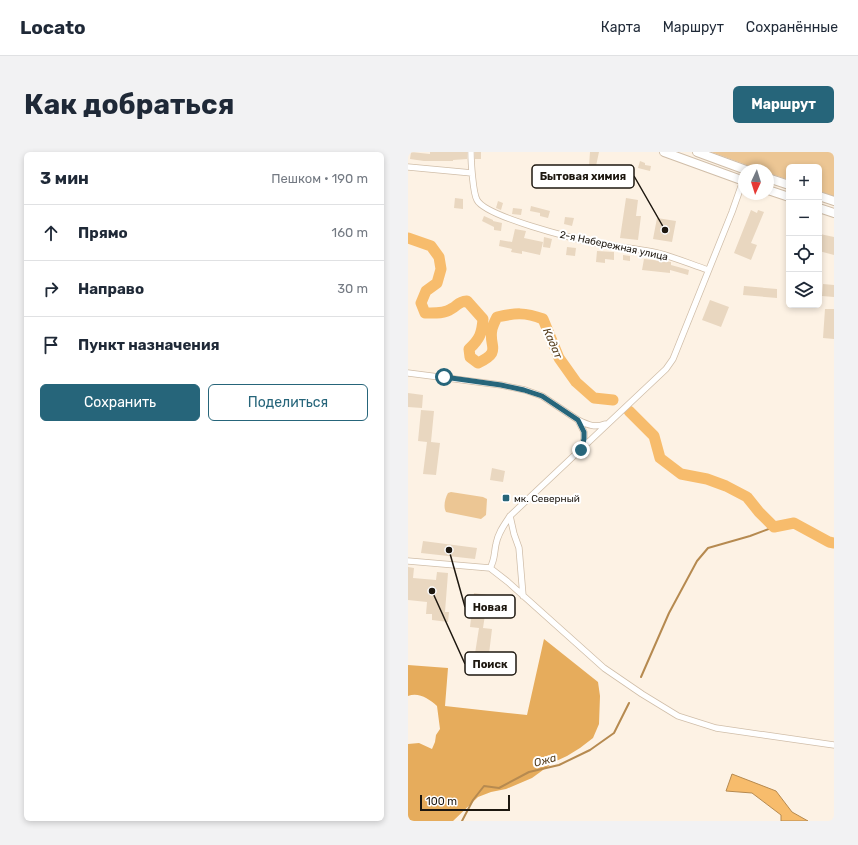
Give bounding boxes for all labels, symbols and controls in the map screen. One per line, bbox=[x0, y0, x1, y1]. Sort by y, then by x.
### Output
text: Locato bbox=[20, 16, 86, 39]
text: Карта bbox=[601, 19, 641, 36]
text: Маршрут bbox=[663, 19, 724, 36]
text: Сохранённые bbox=[746, 19, 838, 36]
button: Маршрут bbox=[733, 86, 834, 123]
text: Как добраться bbox=[24, 88, 234, 121]
north arrow bbox=[738, 164, 774, 200]
map controls bbox=[786, 164, 822, 308]
button: + bbox=[786, 164, 822, 200]
callout: Бытовая химия bbox=[532, 165, 634, 188]
text: 3 мин bbox=[40, 168, 89, 188]
text: Бытовая химия bbox=[540, 170, 626, 183]
text: Пешком · 190 m bbox=[271, 171, 368, 186]
button: − bbox=[786, 200, 822, 236]
icon: ahead bbox=[40, 222, 62, 244]
text: Прямо bbox=[78, 224, 128, 242]
text: 160 m bbox=[332, 225, 368, 240]
street label: 2-я Набережная улица bbox=[559, 229, 669, 263]
button: locate bbox=[786, 236, 822, 272]
button: layers bbox=[786, 272, 822, 308]
icon: right bbox=[40, 278, 62, 300]
text: Направо bbox=[78, 280, 144, 298]
text: 30 m bbox=[337, 281, 368, 296]
water label: Кадат bbox=[540, 326, 566, 362]
icon: arrive bbox=[40, 334, 62, 356]
text: Пункт назначения bbox=[78, 336, 220, 354]
route start bbox=[435, 368, 453, 386]
button: Сохранить bbox=[40, 384, 200, 421]
button: Поделиться bbox=[208, 384, 368, 421]
route end bbox=[572, 441, 590, 459]
marker: мк. Северный bbox=[501, 493, 511, 503]
place label: мк. Северный bbox=[514, 493, 580, 505]
callout: Новая bbox=[465, 595, 515, 618]
text: Новая bbox=[473, 601, 507, 614]
callout: Поиск bbox=[465, 652, 516, 675]
text: Поиск bbox=[472, 658, 508, 671]
water label: Ожа bbox=[532, 751, 558, 770]
scale bar bbox=[420, 793, 510, 812]
text: 100 m bbox=[426, 795, 457, 808]

